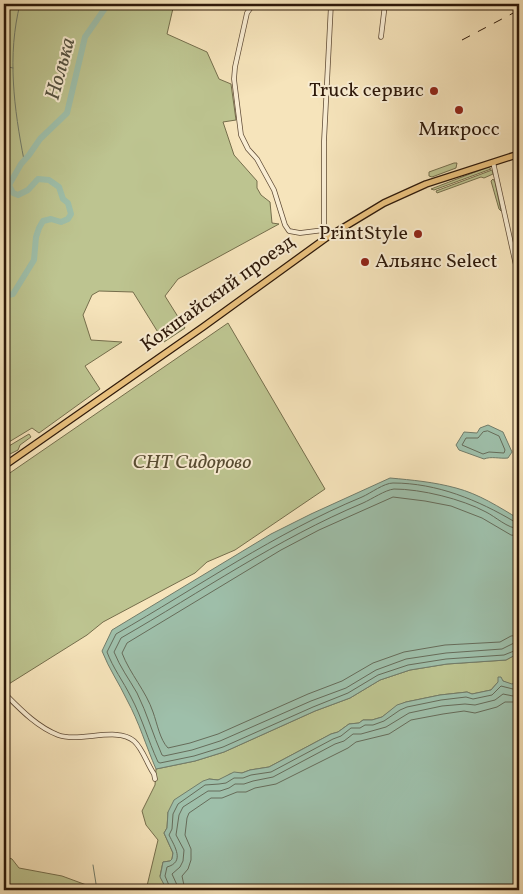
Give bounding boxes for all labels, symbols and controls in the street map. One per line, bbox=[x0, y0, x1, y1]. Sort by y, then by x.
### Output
water label: Нолька bbox=[39, 34, 83, 103]
place label: Truck сервис bbox=[309, 77, 424, 105]
marker: Truck сервис bbox=[428, 85, 440, 97]
marker: Микросс bbox=[453, 104, 465, 116]
place label: Микросс bbox=[418, 116, 500, 144]
place label: PrintStyle bbox=[319, 220, 408, 248]
marker: PrintStyle bbox=[412, 228, 424, 240]
street label: Кокшайский проезд bbox=[135, 229, 301, 359]
place label: Альянс Select bbox=[375, 248, 498, 276]
marker: Альянс Select bbox=[359, 256, 371, 268]
park label: СНТ Сидорово bbox=[133, 449, 251, 477]

